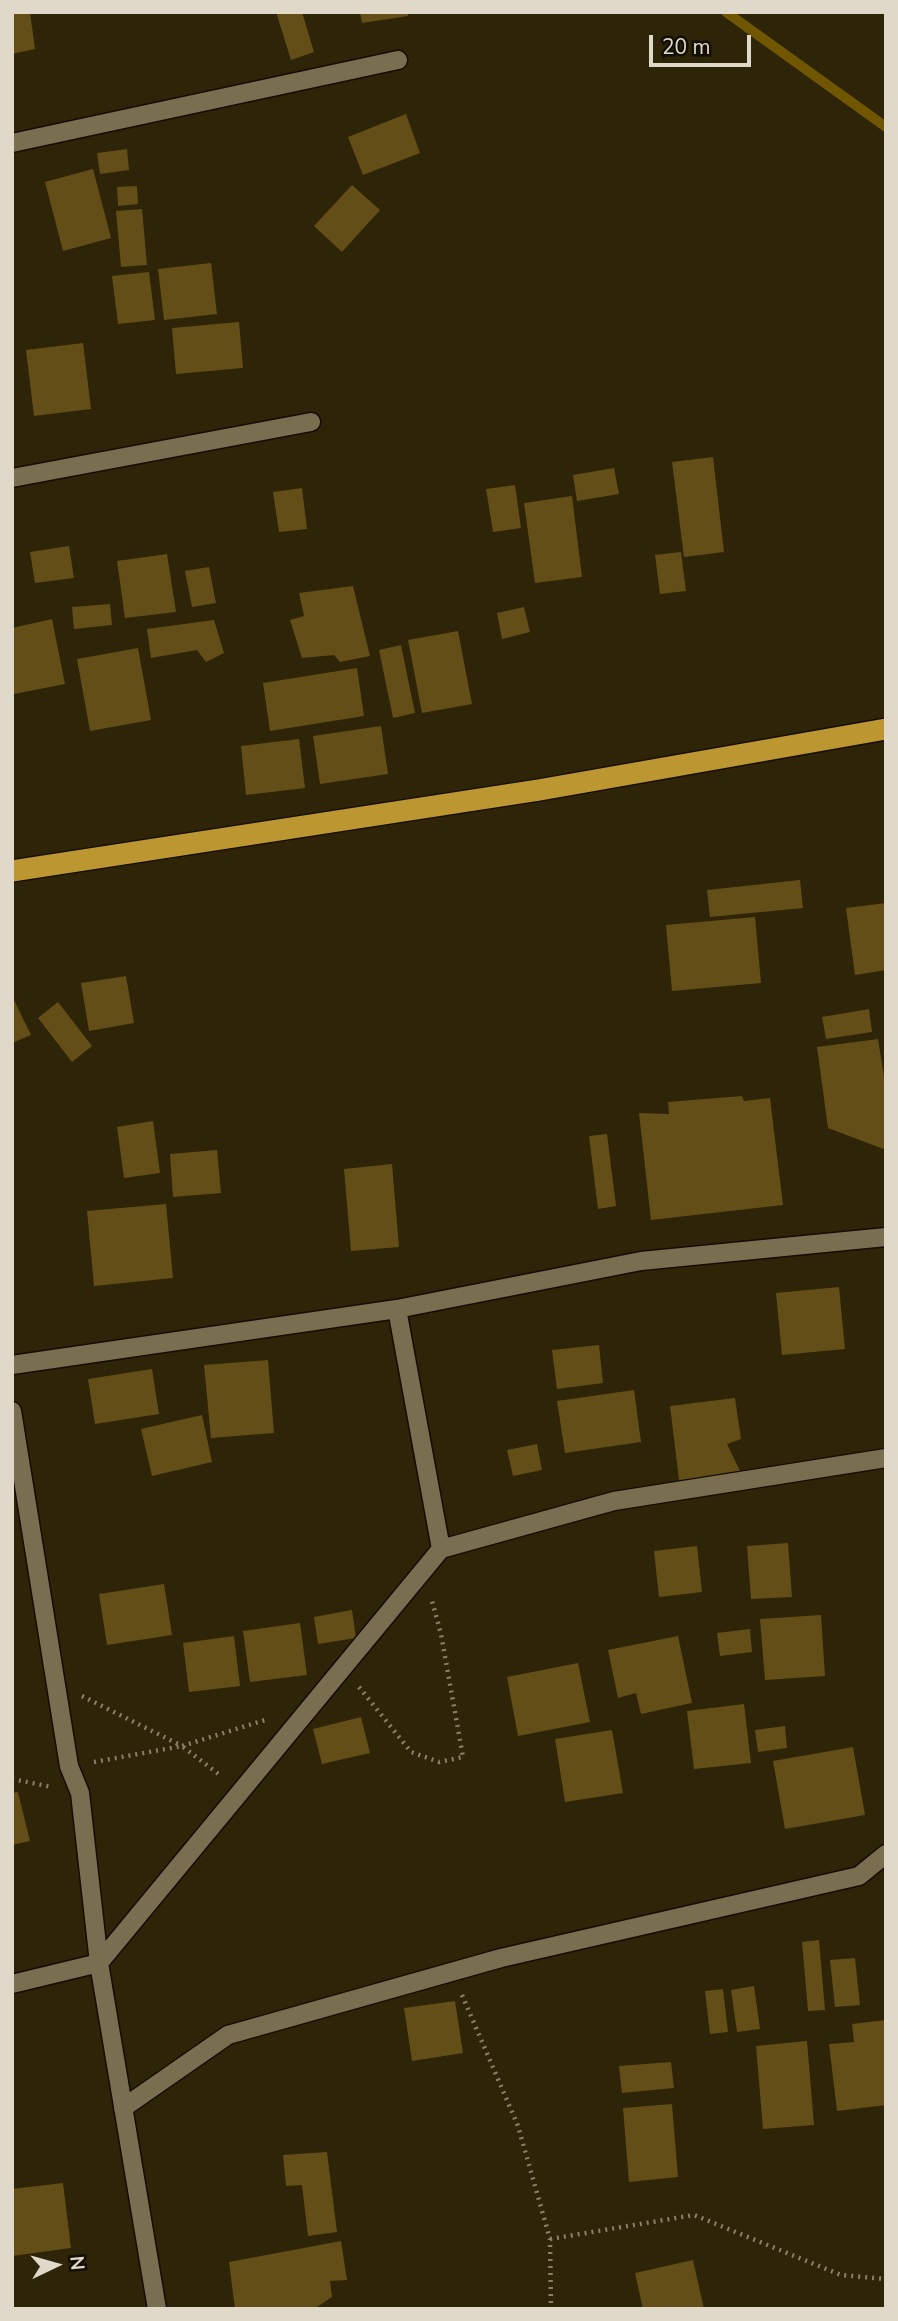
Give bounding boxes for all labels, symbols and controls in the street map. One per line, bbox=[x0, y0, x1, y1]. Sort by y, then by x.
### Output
scale bar bbox=[653, 21, 754, 65]
text: 20 m bbox=[662, 33, 711, 61]
north arrow bbox=[21, 2230, 91, 2300]
text: N bbox=[63, 2255, 90, 2271]

